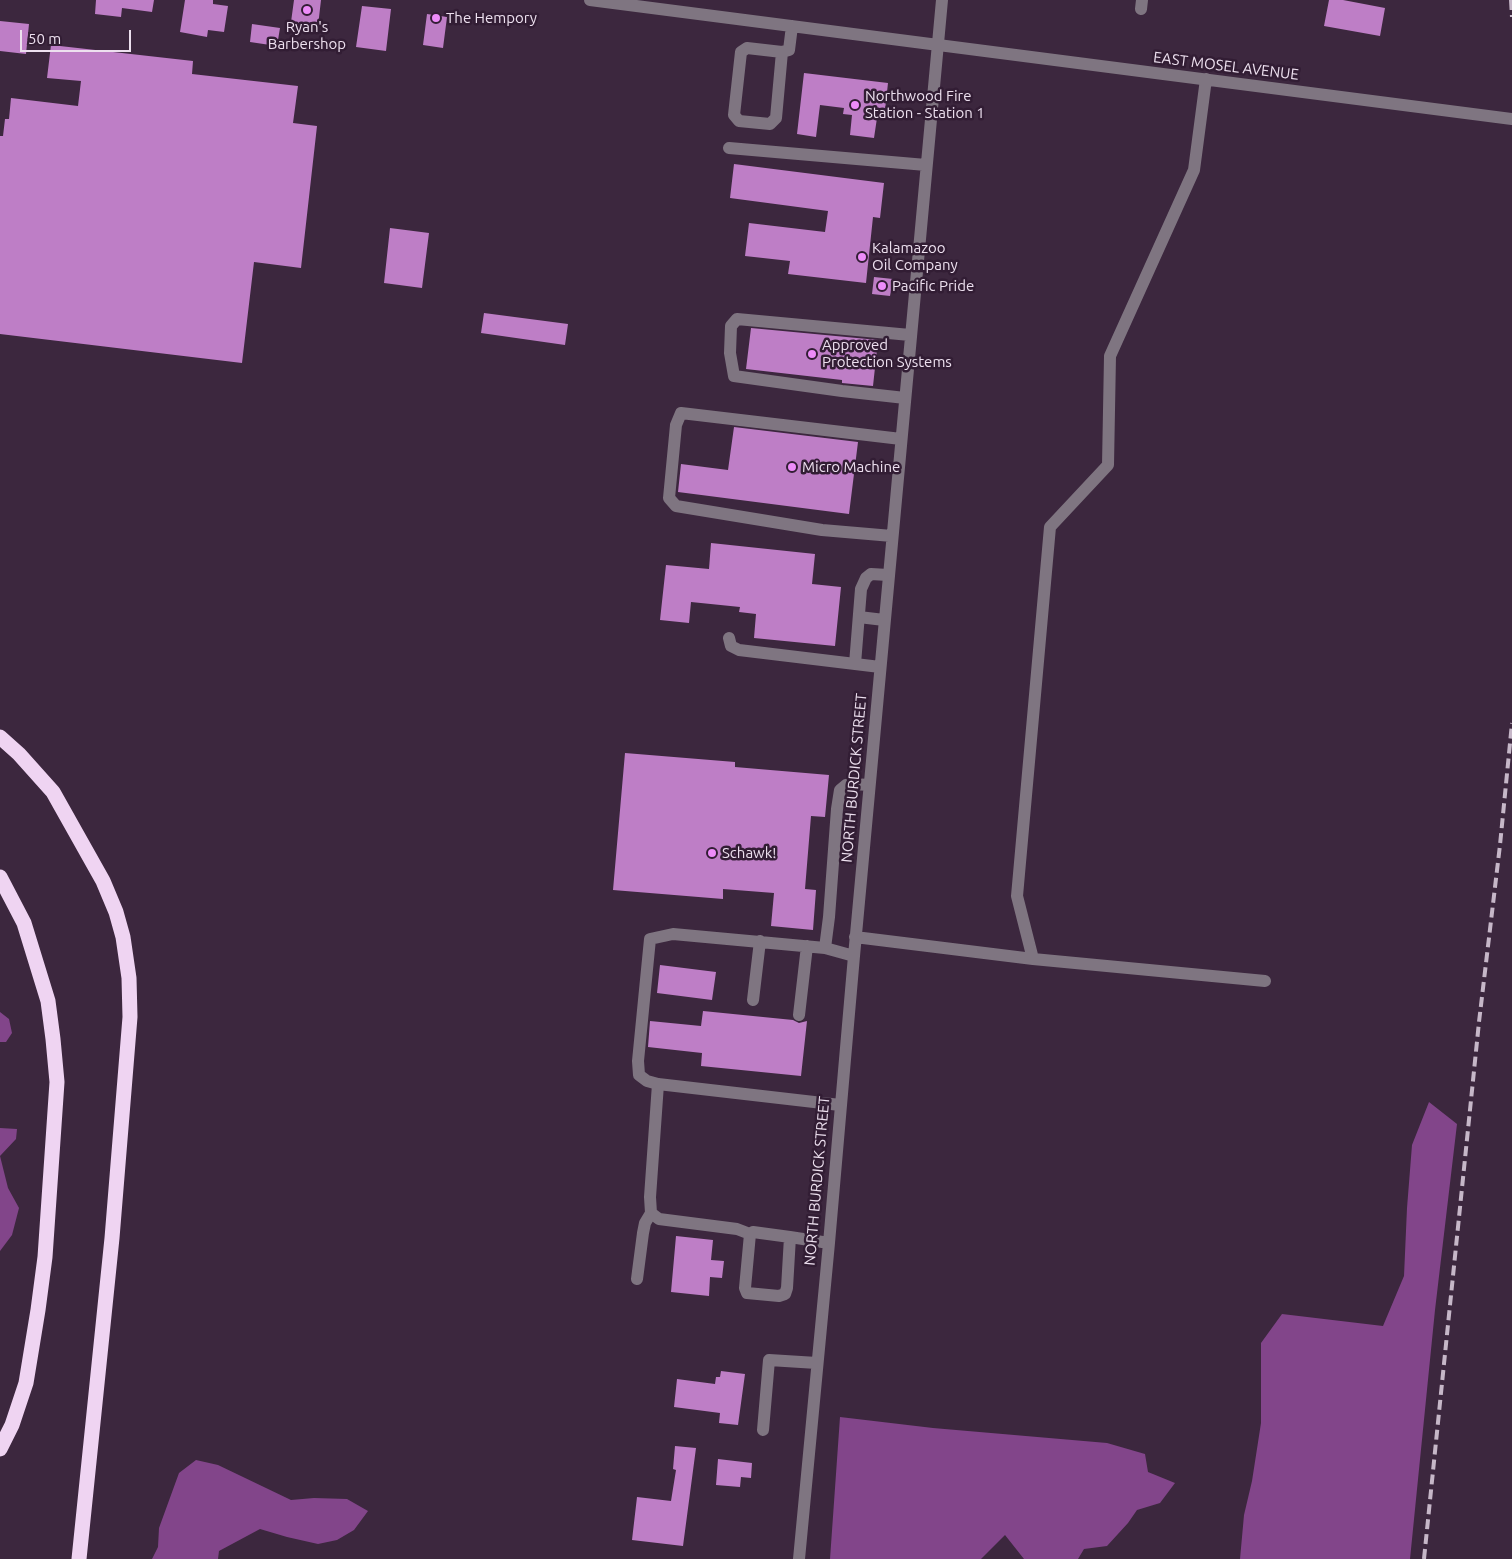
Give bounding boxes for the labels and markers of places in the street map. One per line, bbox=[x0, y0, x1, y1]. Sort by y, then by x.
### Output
marker: Ryan's Barbershop bbox=[301, 4, 313, 16]
place label: The Hempory bbox=[446, 9, 537, 27]
marker: The Hempory bbox=[430, 12, 442, 24]
place label: Ryan's Barbershop bbox=[268, 18, 346, 53]
place label: Northwood Fire Station - Station 1 bbox=[865, 87, 985, 122]
marker: Northwood Fire Station - Station 1 bbox=[849, 99, 861, 111]
place label: Kalamazoo Oil Company bbox=[872, 239, 958, 274]
marker: Kalamazoo Oil Company bbox=[856, 251, 868, 263]
place label: Pacific Pride bbox=[892, 277, 974, 295]
marker: Pacific Pride bbox=[876, 280, 888, 292]
place label: Approved Protection Systems bbox=[822, 336, 952, 371]
marker: Approved Protection Systems bbox=[806, 348, 818, 360]
place label: Micro Machine bbox=[802, 458, 900, 476]
marker: Micro Machine bbox=[786, 461, 798, 473]
place label: Schawk! bbox=[722, 844, 776, 862]
marker: Schawk! bbox=[706, 847, 718, 859]

